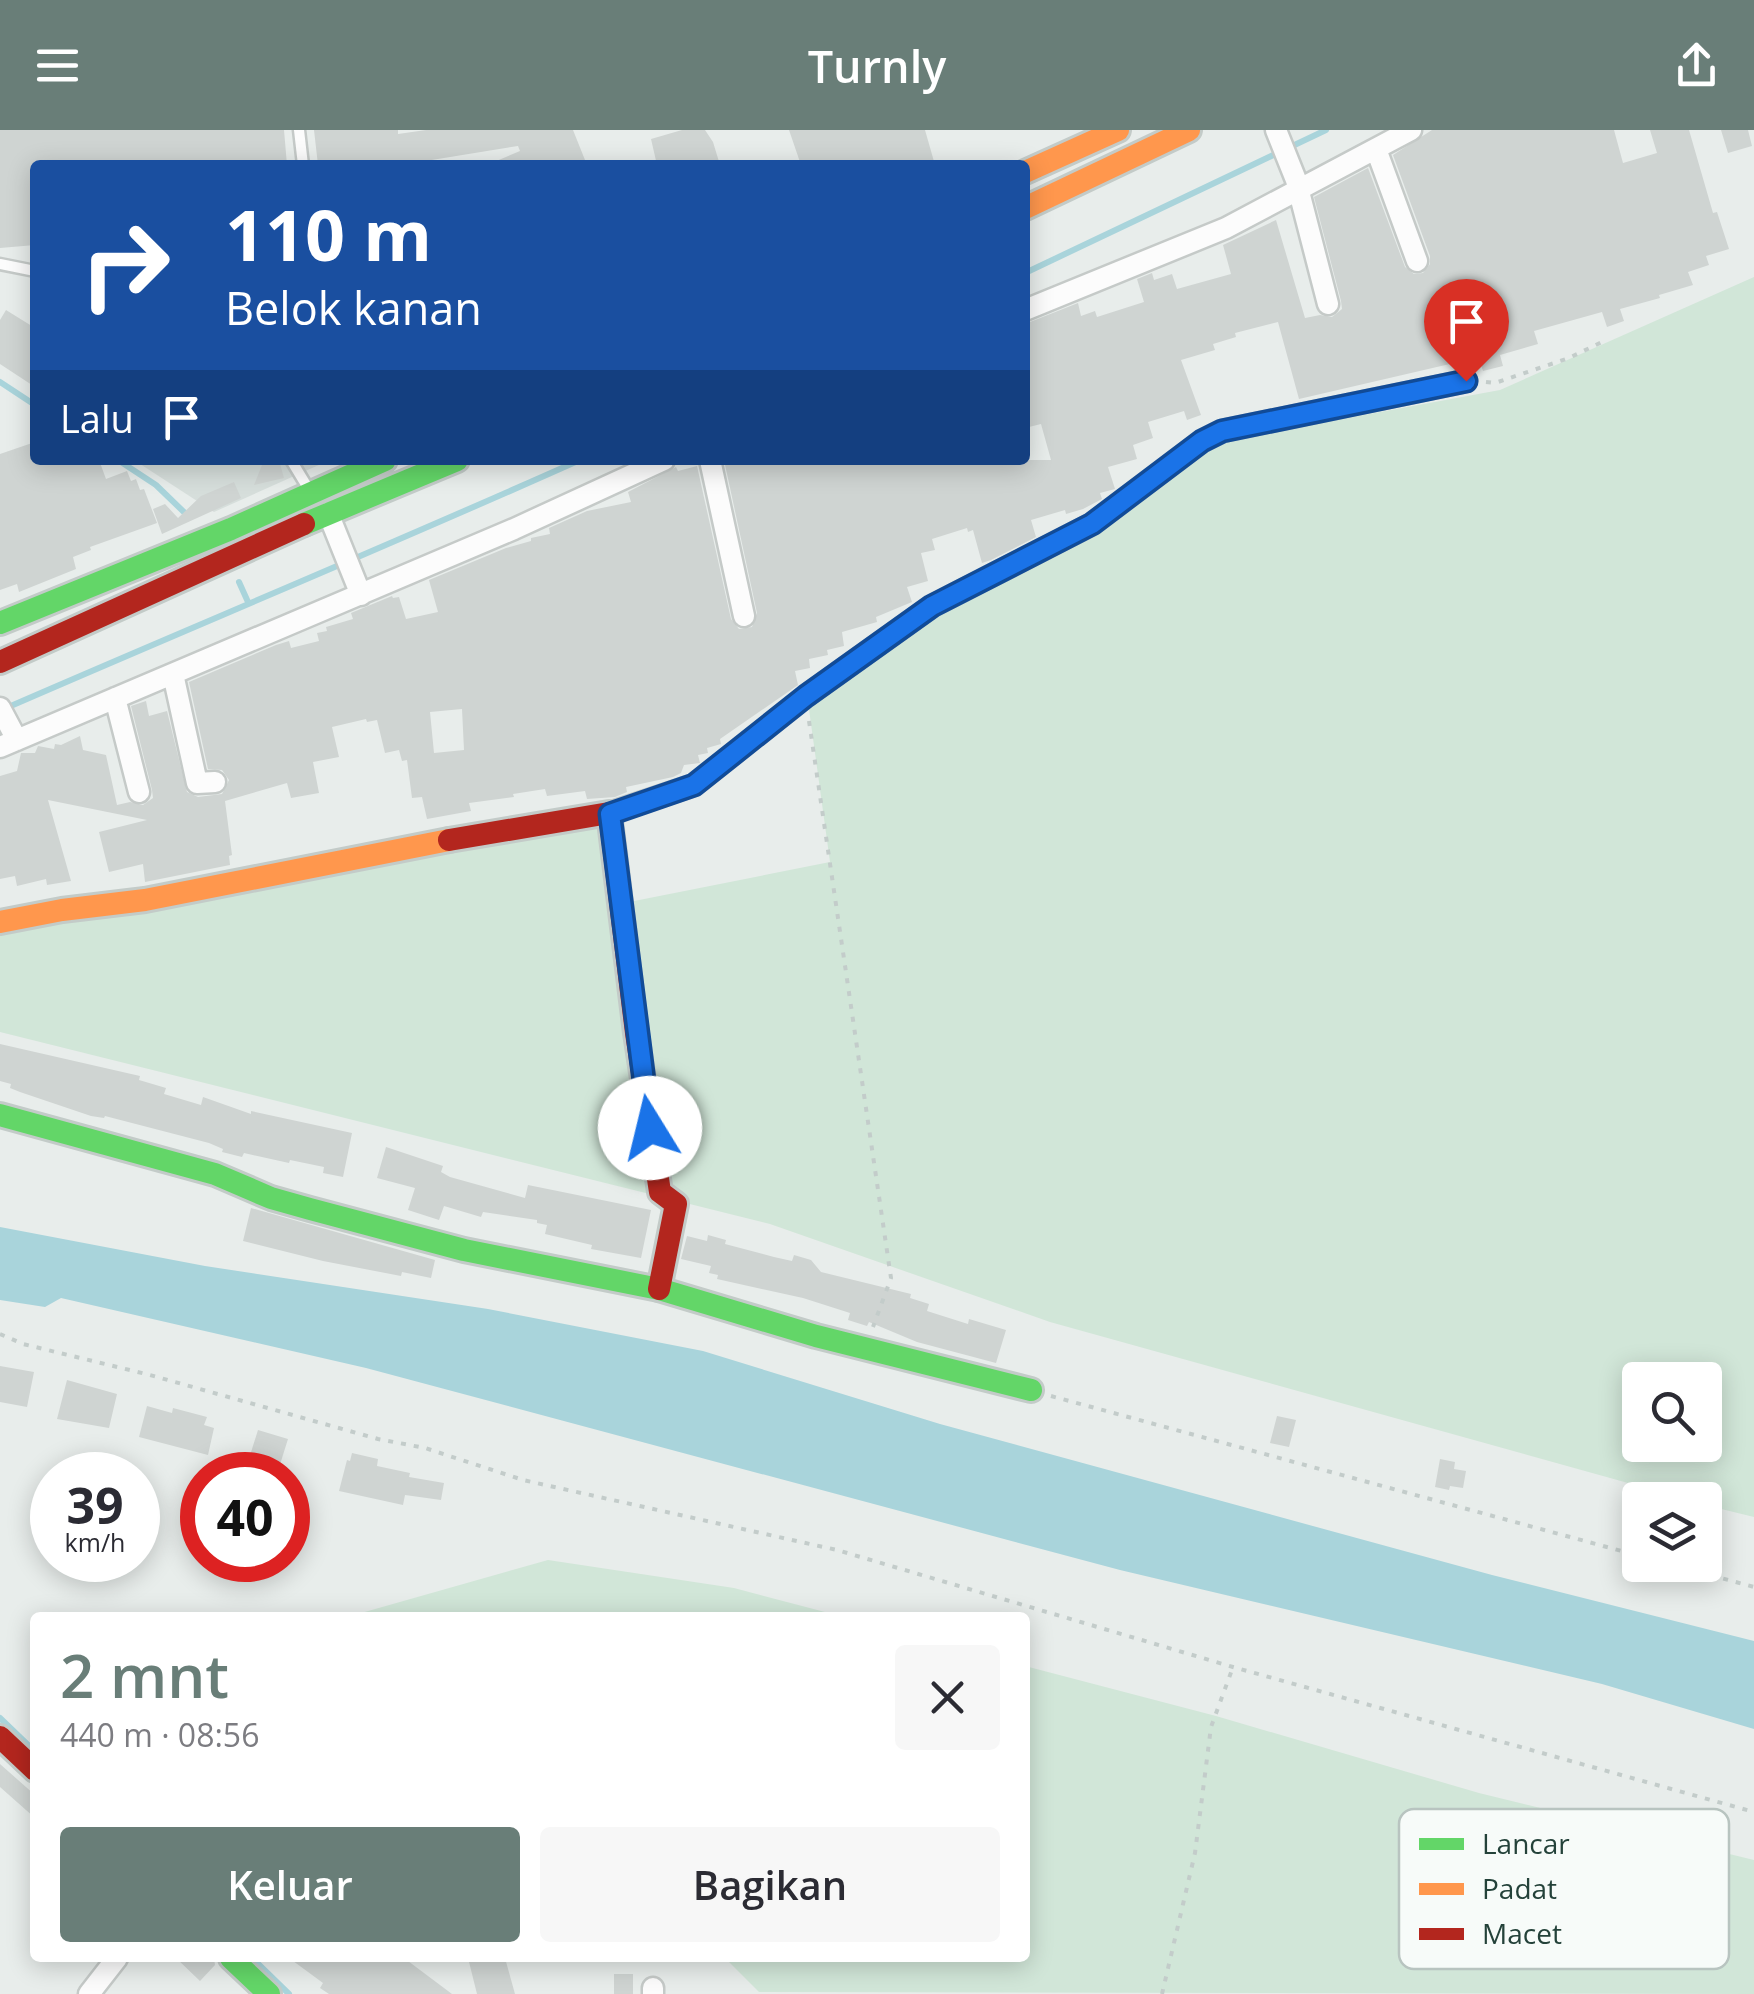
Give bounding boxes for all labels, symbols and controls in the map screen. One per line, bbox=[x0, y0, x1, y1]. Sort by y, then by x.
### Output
text: Turnly bbox=[808, 35, 946, 96]
icon: menu bbox=[30, 38, 85, 93]
icon: share bbox=[1669, 38, 1724, 93]
text: 110 m bbox=[225, 186, 432, 282]
icon: right bbox=[60, 200, 190, 330]
text: Belok kanan bbox=[225, 277, 482, 338]
pin bbox=[1424, 279, 1509, 382]
icon: arrive bbox=[1439, 294, 1494, 349]
icon: arrive bbox=[154, 390, 209, 445]
text: Lalu bbox=[60, 392, 134, 444]
position arrow bbox=[598, 1076, 702, 1180]
map controls bbox=[1622, 1362, 1722, 1582]
button: search bbox=[1622, 1362, 1722, 1462]
speed limit sign: 40 bbox=[180, 1452, 310, 1582]
text: 39 bbox=[66, 1471, 124, 1539]
button: layers bbox=[1622, 1482, 1722, 1582]
text: km/h bbox=[65, 1525, 125, 1559]
text: 2 mnt bbox=[60, 1634, 229, 1716]
button: close bbox=[895, 1645, 1000, 1750]
text: 440 m · 08:56 bbox=[60, 1713, 259, 1756]
legend bbox=[1399, 1809, 1729, 1969]
text: Lancar bbox=[1482, 1824, 1570, 1862]
button: Keluar bbox=[60, 1827, 520, 1942]
button: Bagikan bbox=[540, 1827, 1000, 1942]
text: Padat bbox=[1482, 1869, 1557, 1907]
text: Macet bbox=[1482, 1914, 1562, 1952]

